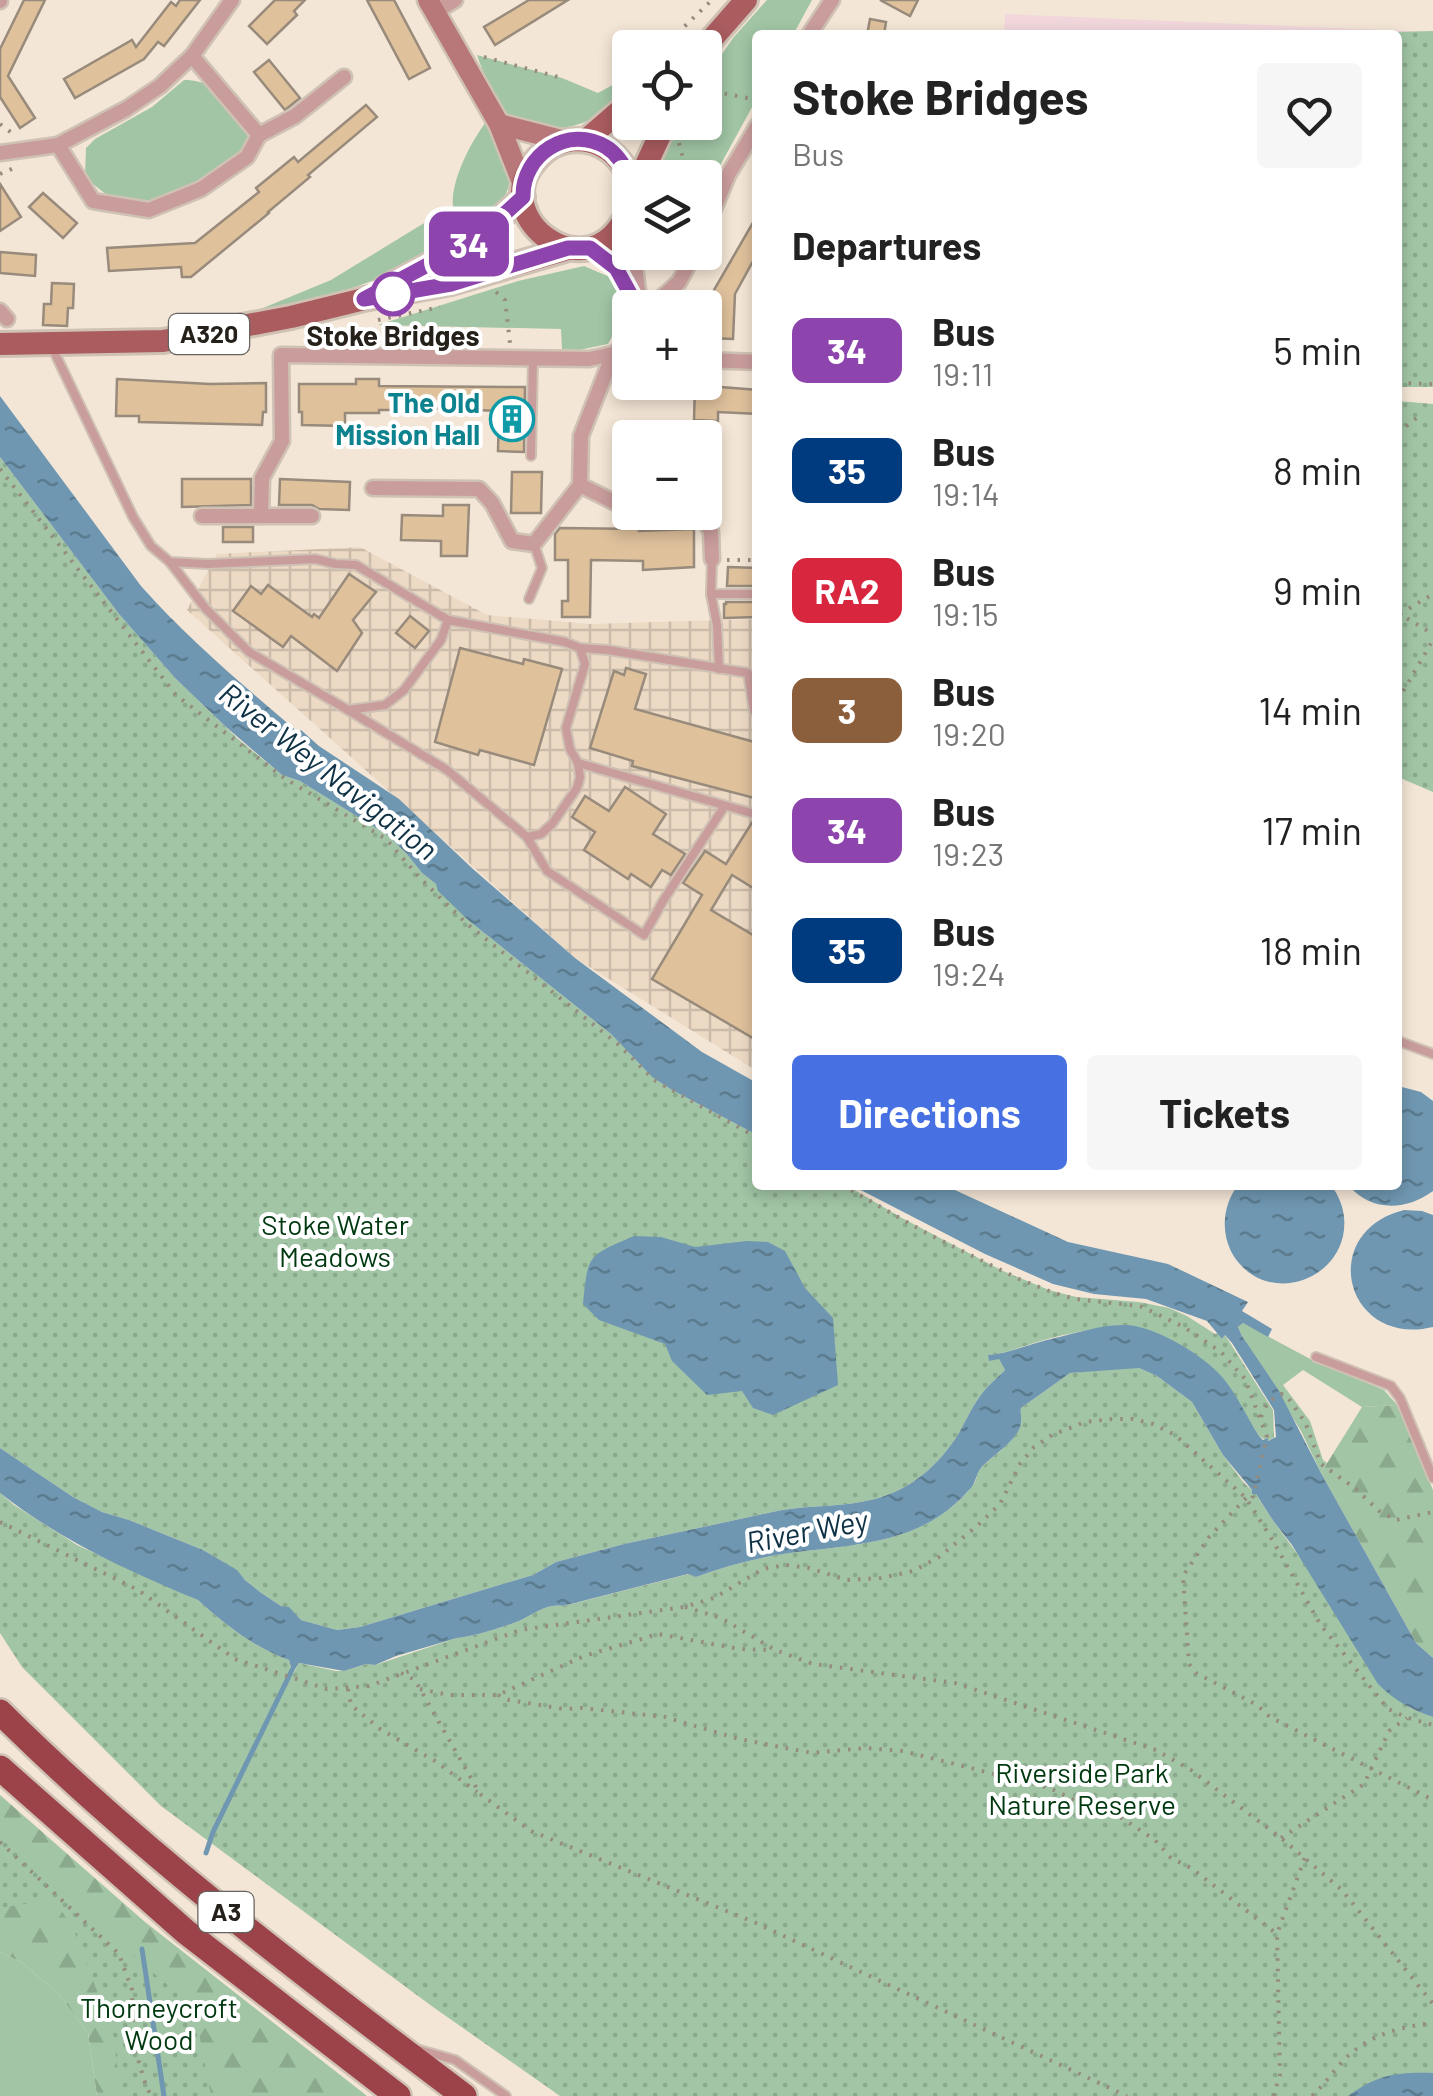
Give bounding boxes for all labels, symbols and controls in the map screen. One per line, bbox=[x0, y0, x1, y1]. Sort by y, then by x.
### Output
map controls bbox=[612, 30, 722, 530]
button: locate bbox=[612, 30, 722, 140]
button: heart bbox=[1257, 63, 1362, 168]
text: Stoke Bridges bbox=[792, 67, 1089, 125]
text: Bus bbox=[792, 134, 844, 172]
button: layers bbox=[612, 160, 722, 270]
line badge: 34 bbox=[424, 212, 514, 276]
text: Departures bbox=[792, 222, 981, 268]
text: 34 bbox=[449, 223, 489, 265]
marker: Stoke Bridges bbox=[372, 273, 414, 315]
button: + bbox=[612, 290, 722, 400]
text: Bus bbox=[932, 308, 995, 354]
road number: A320 bbox=[169, 314, 249, 354]
place label: Stoke Bridges bbox=[306, 318, 480, 352]
text: 5 min bbox=[1273, 327, 1362, 373]
text: 34 bbox=[827, 329, 867, 371]
text: 19:11 bbox=[932, 354, 993, 392]
place label: The Old Mission Hall bbox=[335, 385, 480, 451]
building icon: The Old Mission Hall bbox=[489, 396, 535, 442]
button: − bbox=[612, 420, 722, 530]
text: Bus bbox=[932, 428, 995, 474]
text: 8 min bbox=[1273, 447, 1362, 493]
text: 35 bbox=[828, 449, 866, 491]
text: 19:14 bbox=[932, 474, 1000, 512]
text: Bus bbox=[932, 548, 995, 594]
text: 9 min bbox=[1273, 567, 1362, 613]
text: RA2 bbox=[814, 569, 880, 611]
text: 19:15 bbox=[932, 594, 998, 632]
text: Bus bbox=[932, 668, 995, 714]
water label: River Wey Navigation bbox=[213, 674, 445, 867]
text: 14 min bbox=[1259, 687, 1362, 733]
text: 3 bbox=[838, 689, 856, 731]
text: 19:20 bbox=[932, 714, 1006, 752]
text: Bus bbox=[932, 788, 995, 834]
text: 17 min bbox=[1262, 807, 1362, 853]
text: 34 bbox=[827, 809, 867, 851]
text: 19:23 bbox=[932, 834, 1004, 872]
text: Bus bbox=[932, 908, 995, 954]
text: 18 min bbox=[1260, 927, 1362, 973]
text: 35 bbox=[828, 929, 866, 971]
text: 19:24 bbox=[932, 954, 1006, 992]
button: Directions bbox=[792, 1055, 1067, 1170]
button: Tickets bbox=[1087, 1055, 1362, 1170]
park label: Stoke Water Meadows bbox=[261, 1207, 409, 1273]
water label: River Wey bbox=[743, 1500, 872, 1559]
park label: Riverside Park Nature Reserve bbox=[988, 1755, 1176, 1821]
road number: A3 bbox=[198, 1892, 254, 1932]
park label: Thorneycroft Wood bbox=[80, 1990, 238, 2056]

